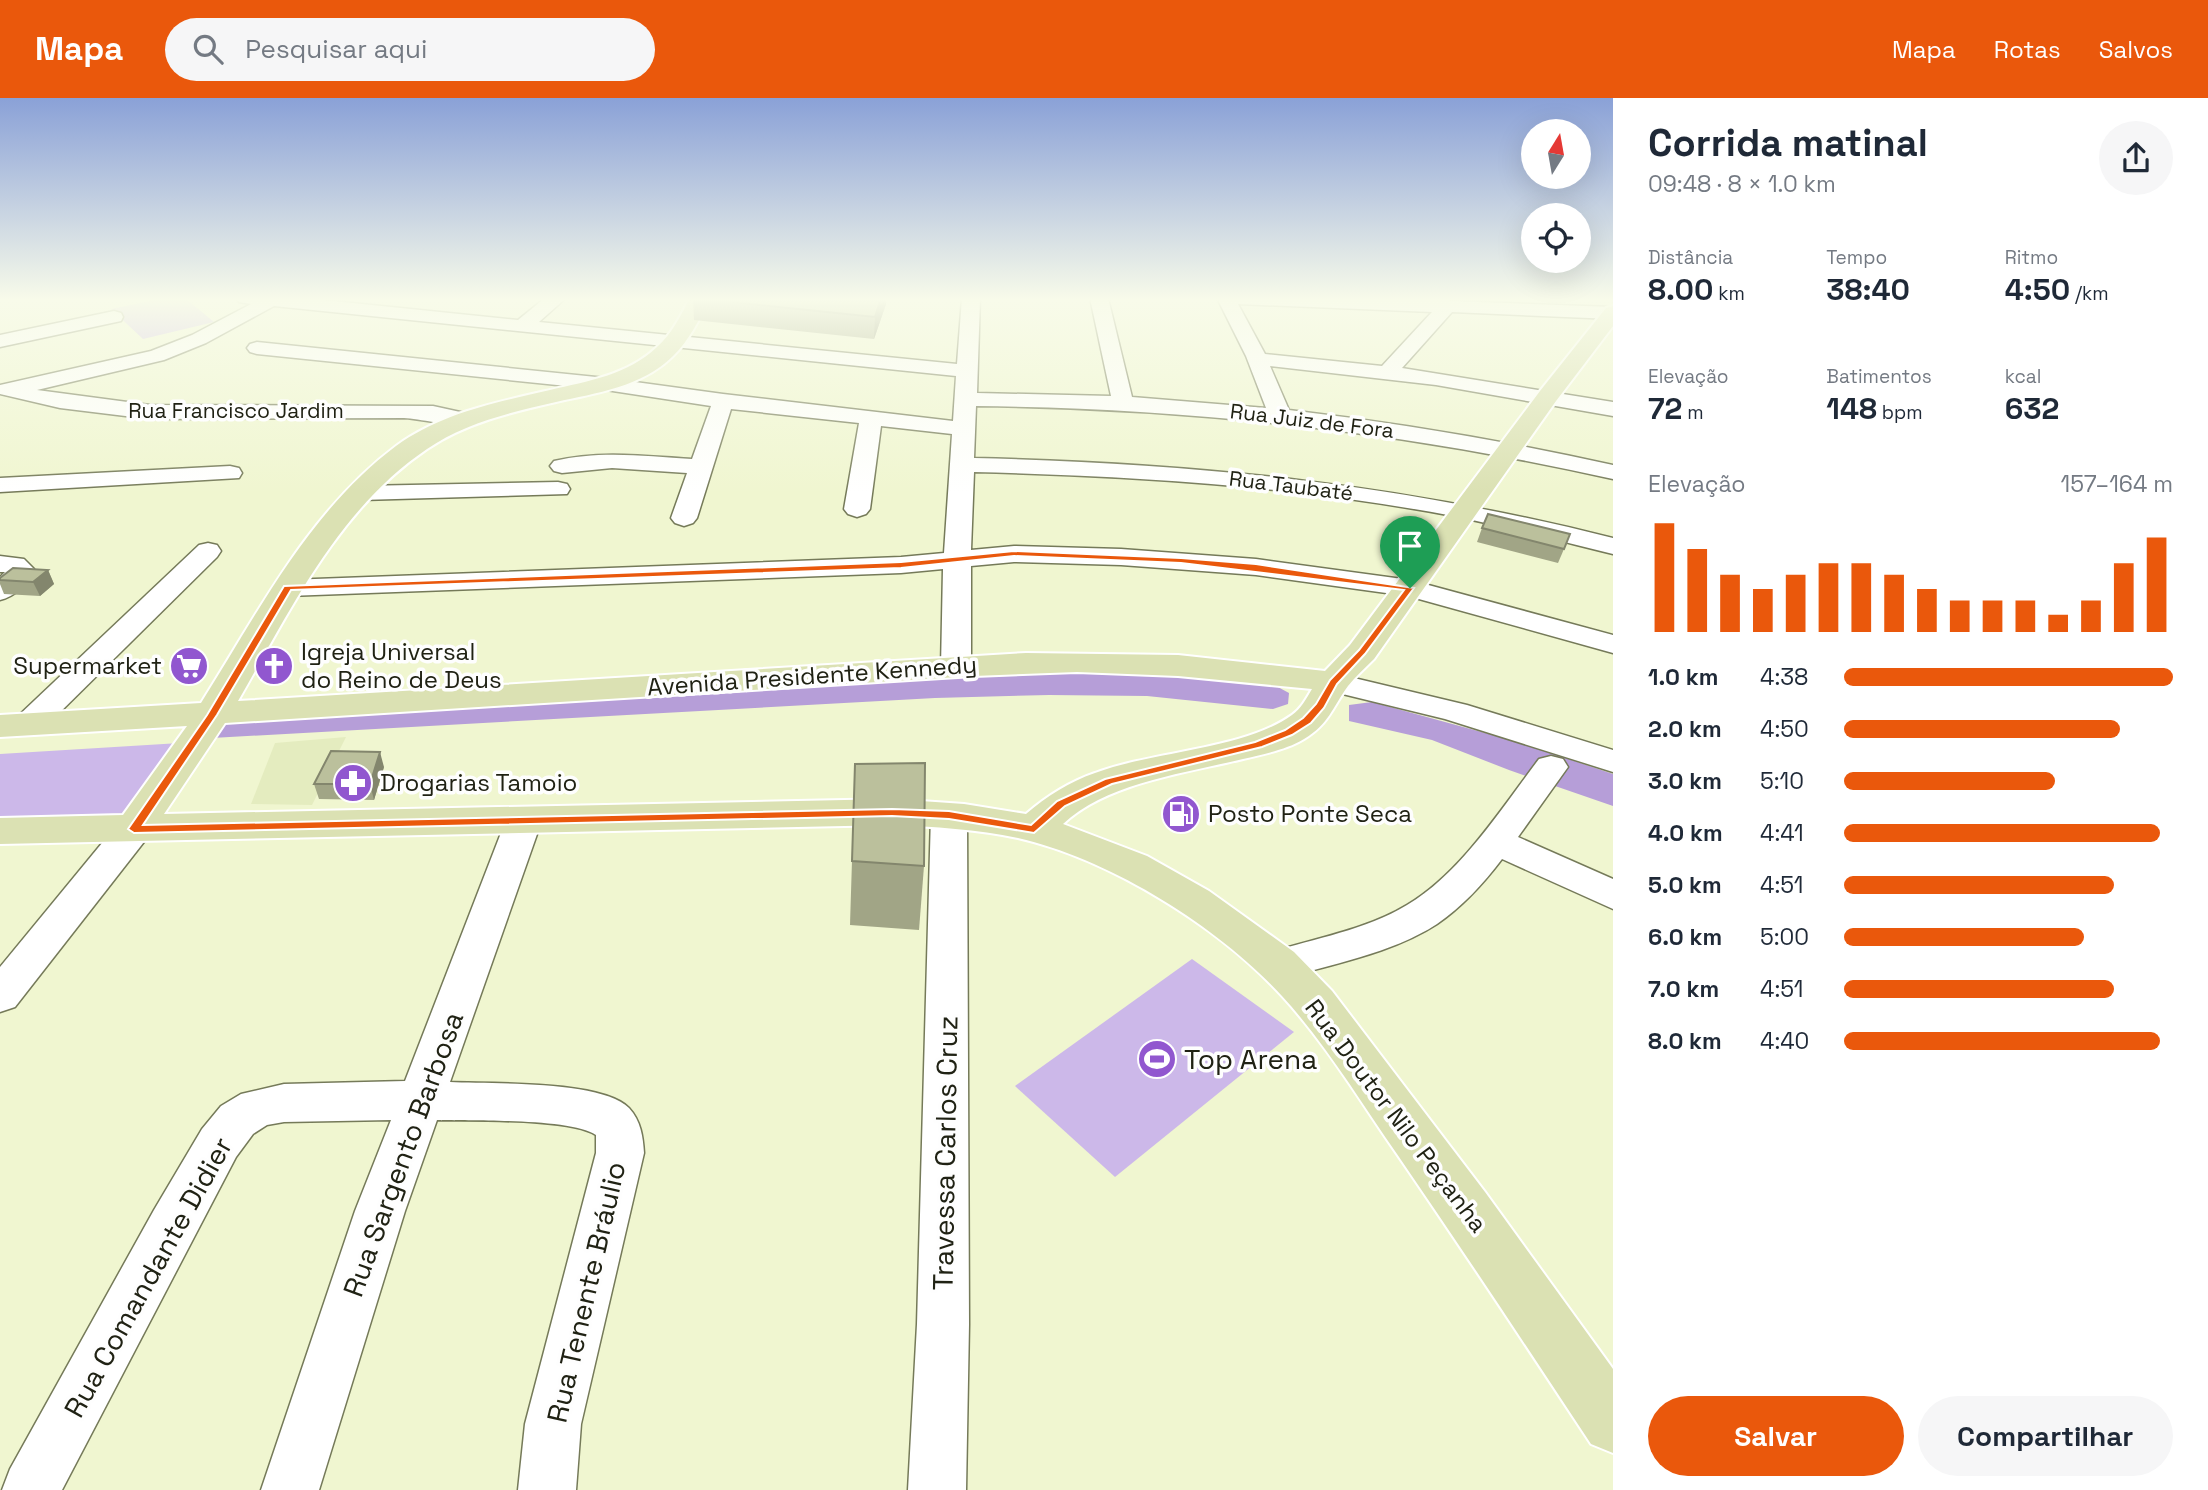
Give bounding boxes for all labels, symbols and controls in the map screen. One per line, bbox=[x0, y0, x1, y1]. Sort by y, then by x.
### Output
search box bbox=[165, 18, 655, 81]
text: Mapa bbox=[35, 28, 123, 70]
icon: search bbox=[189, 30, 227, 68]
text: Pesquisar aqui bbox=[245, 32, 427, 66]
text: Mapa bbox=[1892, 34, 1956, 65]
text: Rotas bbox=[1994, 34, 2061, 65]
text: Salvos bbox=[2099, 34, 2173, 65]
north arrow bbox=[1521, 119, 1591, 189]
map controls bbox=[1521, 119, 1591, 273]
text: Corrida matinal bbox=[1648, 119, 1928, 167]
button: share bbox=[2099, 121, 2173, 195]
text: 09:48 · 8 × 1.0 km bbox=[1648, 169, 1836, 199]
button: locate bbox=[1521, 203, 1591, 273]
text: Distância bbox=[1648, 245, 1733, 270]
text: Tempo bbox=[1826, 245, 1887, 270]
text: Ritmo bbox=[2005, 245, 2058, 270]
text: 8.00 bbox=[1648, 270, 1713, 309]
text: 38:40 bbox=[1826, 270, 1910, 309]
text: 4:50 bbox=[2005, 270, 2070, 309]
text: km bbox=[1713, 281, 1745, 306]
text: /km bbox=[2070, 281, 2109, 306]
text: Elevação bbox=[1648, 364, 1729, 389]
text: Batimentos bbox=[1826, 364, 1932, 389]
text: kcal bbox=[2005, 364, 2041, 389]
text: 72 bbox=[1648, 389, 1682, 428]
text: 148 bbox=[1826, 389, 1877, 428]
text: 632 bbox=[2005, 389, 2059, 428]
street label: Rua Francisco Jardim bbox=[128, 397, 344, 424]
street label: Rua Juiz de Fora bbox=[1229, 397, 1396, 444]
text: m bbox=[1682, 400, 1704, 425]
text: bpm bbox=[1877, 400, 1923, 425]
street label: Rua Taubaté bbox=[1227, 464, 1355, 507]
text: Elevação bbox=[1648, 469, 1746, 499]
text: 157–164 m bbox=[2061, 469, 2173, 499]
pin bbox=[1380, 516, 1440, 588]
icon: arrive bbox=[1391, 527, 1429, 565]
place label: Igreja Universal do Reino de Deus bbox=[301, 636, 502, 695]
supermarket icon: Supermarket bbox=[168, 645, 210, 687]
church icon: Igreja Universal do Reino de Deus bbox=[253, 645, 295, 687]
street label: Avenida Presidente Kennedy bbox=[646, 649, 978, 702]
place label: Supermarket bbox=[13, 650, 162, 681]
text: 1.0 km bbox=[1648, 662, 1718, 692]
text: 4:38 bbox=[1760, 662, 1808, 692]
text: 2.0 km bbox=[1648, 714, 1722, 744]
text: 4:50 bbox=[1760, 714, 1809, 744]
pharmacy icon: Drogarias Tamoio bbox=[332, 762, 374, 804]
text: 3.0 km bbox=[1648, 766, 1722, 796]
text: 5:10 bbox=[1760, 766, 1804, 796]
place label: Drogarias Tamoio bbox=[380, 767, 577, 798]
fuel station icon: Posto Ponte Seca bbox=[1160, 793, 1202, 835]
place label: Posto Ponte Seca bbox=[1208, 798, 1412, 829]
text: 4.0 km bbox=[1648, 818, 1723, 848]
text: 4:41 bbox=[1760, 818, 1804, 848]
text: 5.0 km bbox=[1648, 870, 1722, 900]
text: 4:51 bbox=[1760, 870, 1803, 900]
text: 6.0 km bbox=[1648, 922, 1722, 952]
text: 5:00 bbox=[1760, 922, 1809, 952]
text: 7.0 km bbox=[1648, 974, 1719, 1004]
text: 4:51 bbox=[1760, 974, 1803, 1004]
street label: Rua Doutor Nilo Peçanha bbox=[1299, 993, 1494, 1239]
street label: Rua Sargento Barbosa bbox=[335, 1006, 471, 1302]
street label: Travessa Carlos Cruz bbox=[925, 1015, 965, 1291]
text: 8.0 km bbox=[1648, 1026, 1722, 1056]
text: 4:40 bbox=[1760, 1026, 1809, 1056]
sports icon: Top Arena bbox=[1136, 1038, 1178, 1080]
place label: Top Arena bbox=[1184, 1041, 1317, 1077]
street label: Rua Comandante Didier bbox=[56, 1130, 240, 1424]
street label: Rua Tenente Bráulio bbox=[538, 1158, 634, 1426]
button: Salvar bbox=[1648, 1396, 1904, 1476]
button: Compartilhar bbox=[1918, 1396, 2173, 1476]

